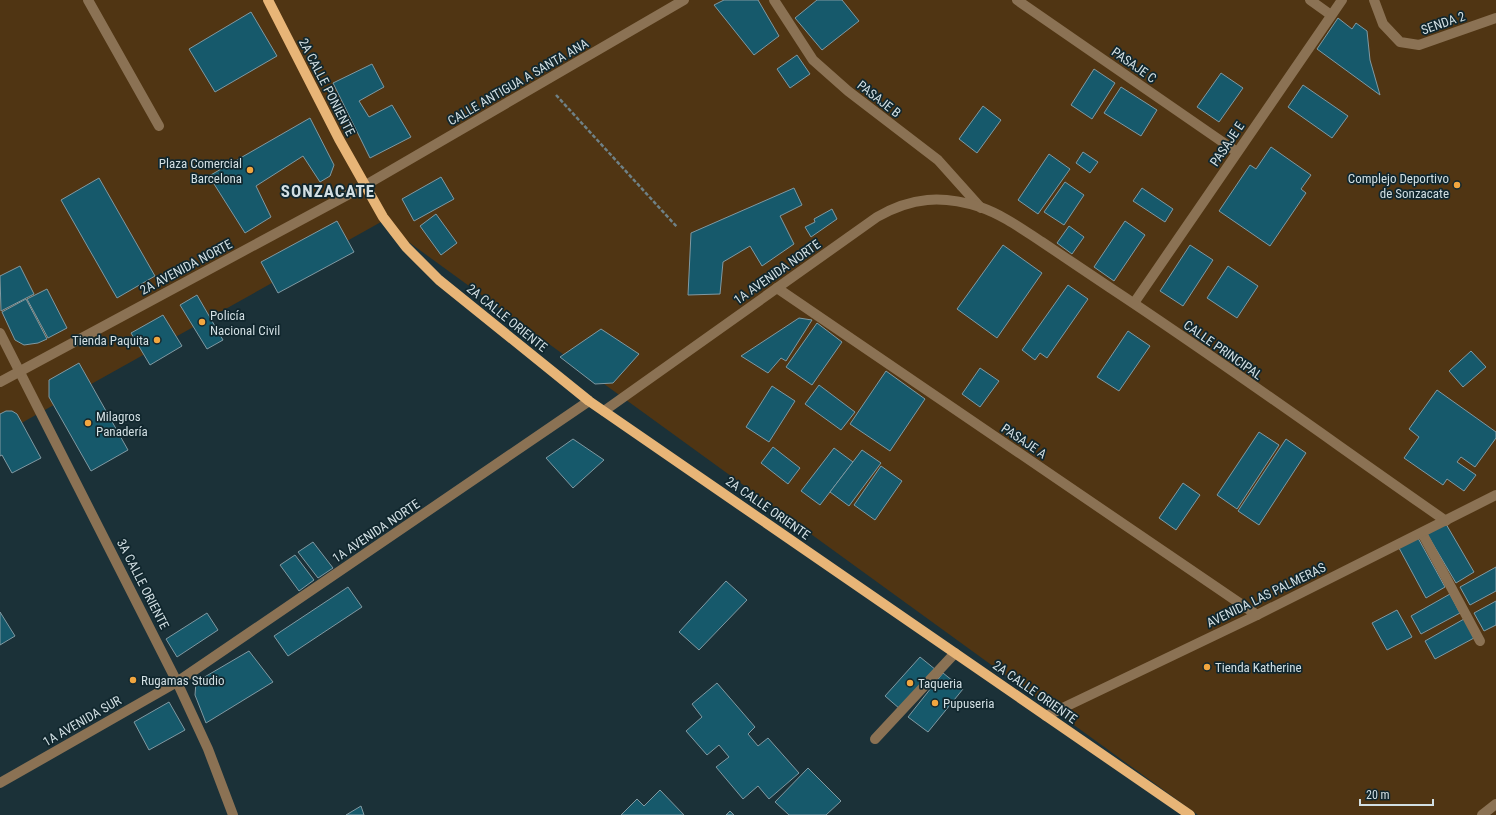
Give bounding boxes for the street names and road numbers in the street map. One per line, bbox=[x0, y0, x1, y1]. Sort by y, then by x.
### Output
street label: SENDA 2 bbox=[1419, 9, 1467, 37]
street label: CALLE ANTIGUA A SANTA ANA bbox=[445, 35, 591, 128]
street label: 2A CALLE PONIENTE bbox=[296, 36, 358, 138]
street label: PASAJE C bbox=[1109, 44, 1159, 86]
street label: PASAJE B bbox=[854, 77, 904, 121]
street label: PASAJE E bbox=[1207, 119, 1247, 169]
street label: 2A AVENIDA NORTE bbox=[137, 236, 235, 298]
street label: 1A AVENIDA NORTE bbox=[731, 237, 823, 307]
street label: 2A CALLE ORIENTE bbox=[464, 281, 550, 355]
street label: CALLE PRINCIPAL bbox=[1181, 317, 1265, 383]
street label: PASAJE A bbox=[999, 420, 1050, 462]
street label: 2A CALLE ORIENTE bbox=[723, 473, 813, 543]
street label: 1A AVENIDA NORTE bbox=[329, 496, 423, 566]
street label: 3A CALLE ORIENTE bbox=[114, 536, 172, 632]
street label: AVENIDA LAS PALMERAS bbox=[1204, 559, 1328, 630]
street label: 2A CALLE ORIENTE bbox=[990, 657, 1080, 727]
street label: 1A AVENIDA SUR bbox=[40, 693, 124, 749]

